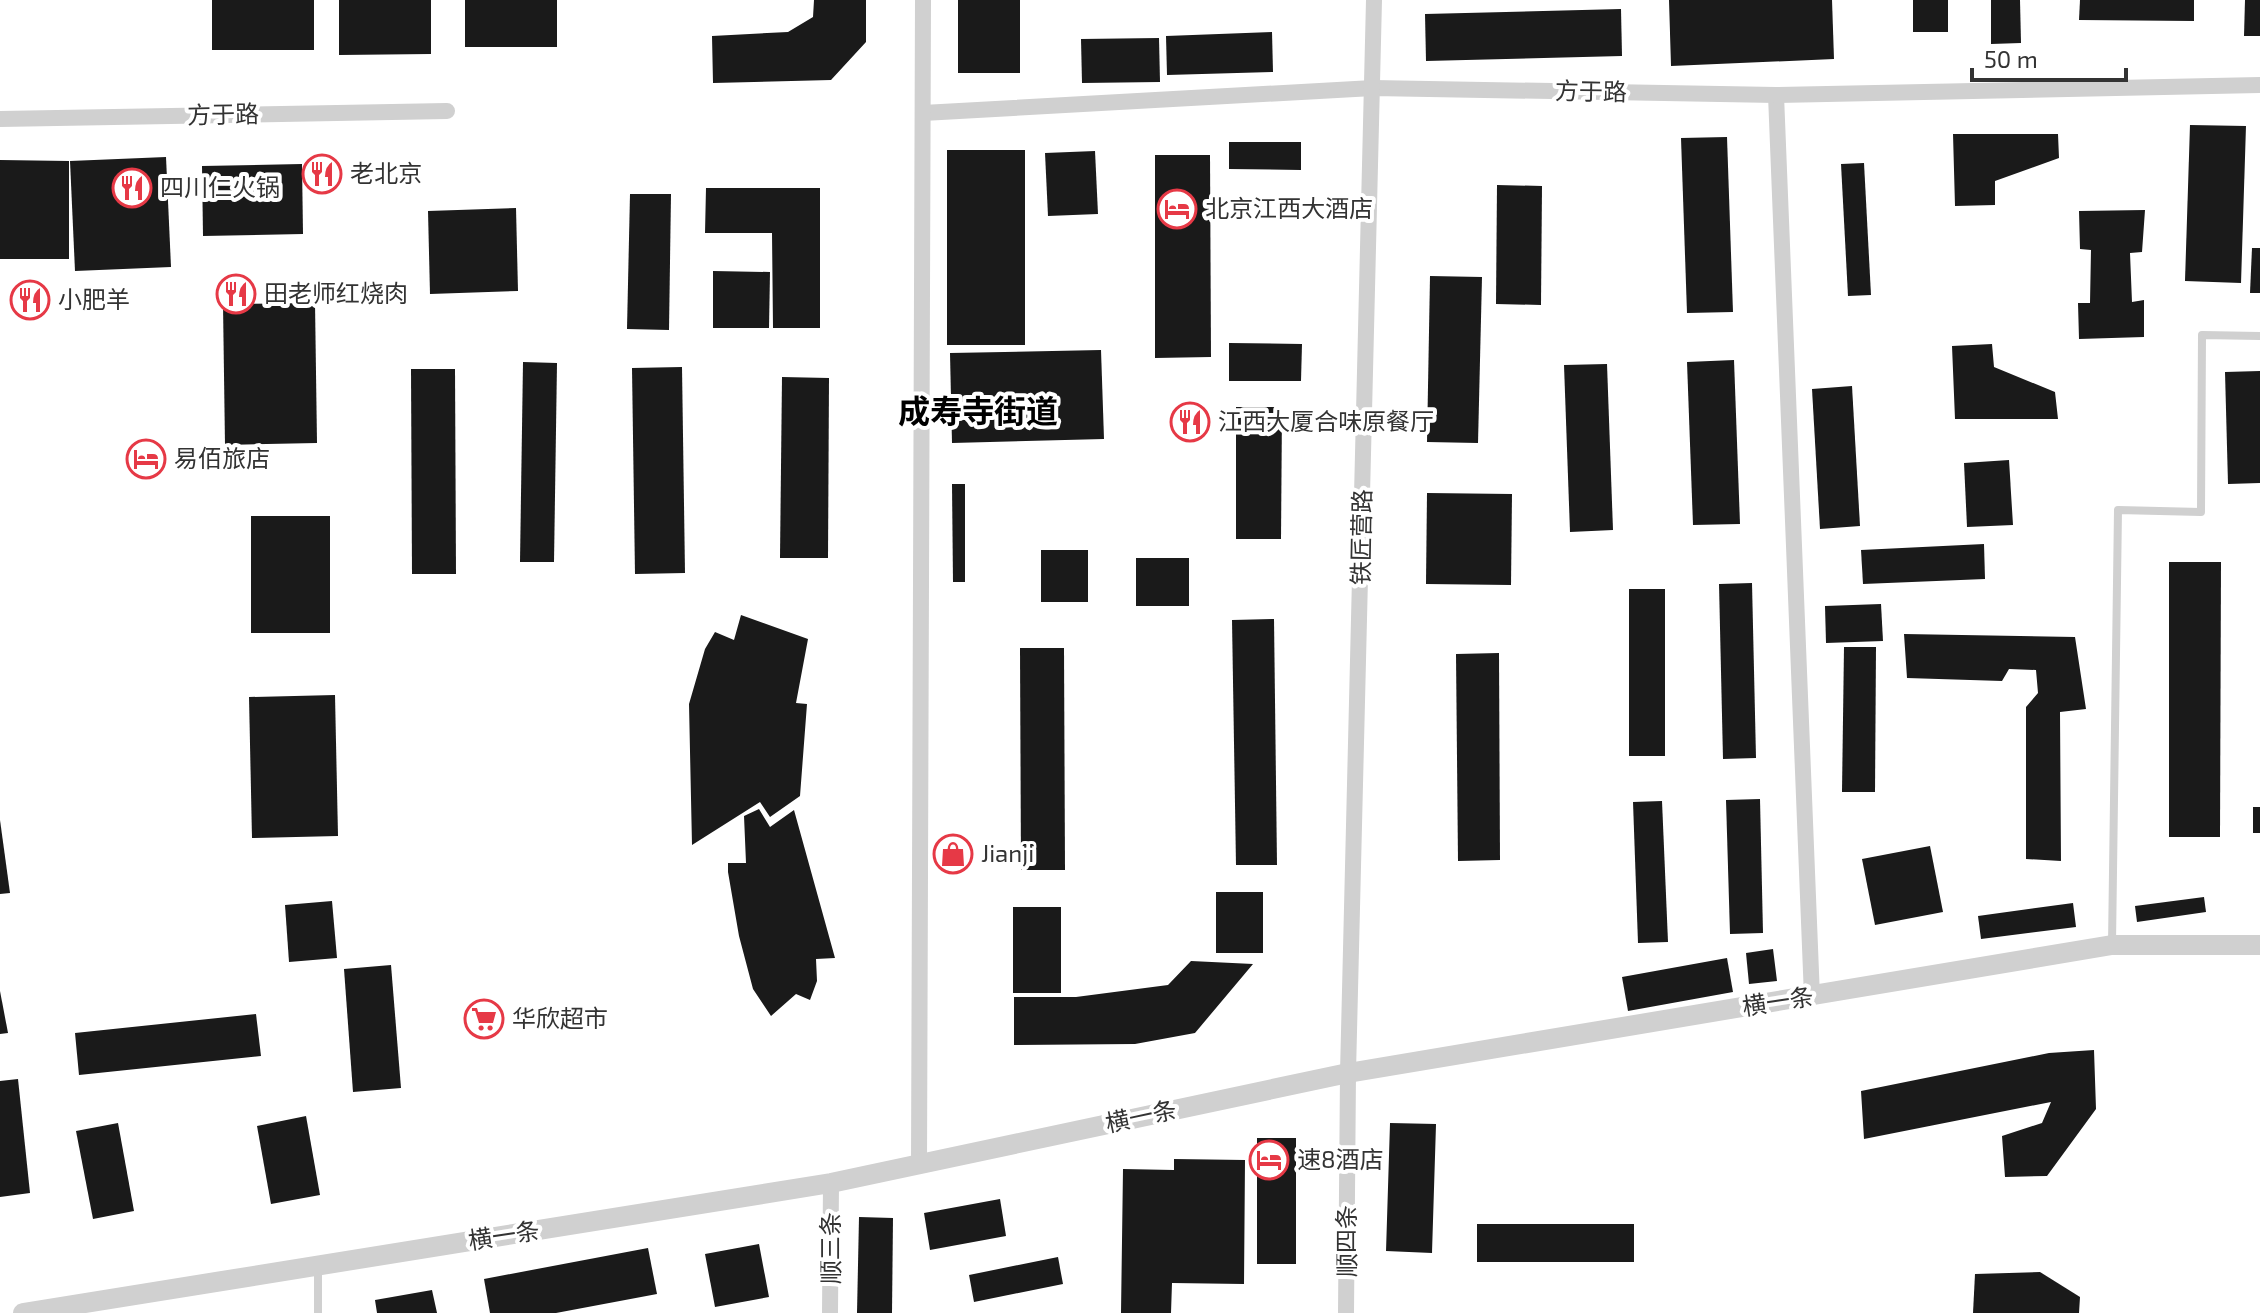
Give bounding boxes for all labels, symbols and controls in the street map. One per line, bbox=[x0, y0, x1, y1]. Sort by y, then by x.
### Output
scale bar bbox=[1972, 32, 2126, 82]
text: 50 m bbox=[1984, 44, 2038, 73]
street label: 方于路 bbox=[1555, 75, 1627, 106]
street label: 方于路 bbox=[187, 98, 259, 129]
restaurant icon: 老北京 bbox=[301, 153, 343, 195]
place label: 老北京 bbox=[350, 158, 422, 187]
restaurant icon: 四川仁火锅 bbox=[111, 167, 153, 209]
place label: 四川仁火锅 bbox=[160, 172, 280, 201]
hotel icon: 北京江西大酒店 bbox=[1156, 188, 1198, 230]
place label: 北京江西大酒店 bbox=[1205, 193, 1373, 222]
restaurant icon: 田老师红烧肉 bbox=[215, 273, 257, 315]
place label: 田老师红烧肉 bbox=[264, 278, 408, 307]
restaurant icon: 小肥羊 bbox=[9, 279, 51, 321]
place label: 小肥羊 bbox=[58, 284, 130, 313]
district label: 成寿寺街道 bbox=[898, 391, 1058, 429]
restaurant icon: 江西大厦合味原餐厅 bbox=[1169, 401, 1211, 443]
place label: 江西大厦合味原餐厅 bbox=[1218, 406, 1434, 435]
hotel icon: 易佰旅店 bbox=[125, 438, 167, 480]
place label: 易佰旅店 bbox=[174, 443, 270, 472]
street label: 铁匠营路 bbox=[1345, 489, 1376, 585]
shop icon: Jianji bbox=[932, 833, 974, 875]
place label: Jianji bbox=[981, 838, 1034, 867]
street label: 横一条 bbox=[1740, 981, 1816, 1020]
supermarket icon: 华欣超市 bbox=[463, 998, 505, 1040]
place label: 华欣超市 bbox=[512, 1003, 608, 1032]
street label: 横一条 bbox=[1102, 1094, 1179, 1137]
hotel icon: 速8酒店 bbox=[1248, 1139, 1290, 1181]
place label: 速8酒店 bbox=[1297, 1144, 1384, 1173]
street label: 顺四条 bbox=[1331, 1205, 1360, 1277]
street label: 顺三条 bbox=[815, 1212, 844, 1284]
street label: 横一条 bbox=[466, 1215, 542, 1254]

